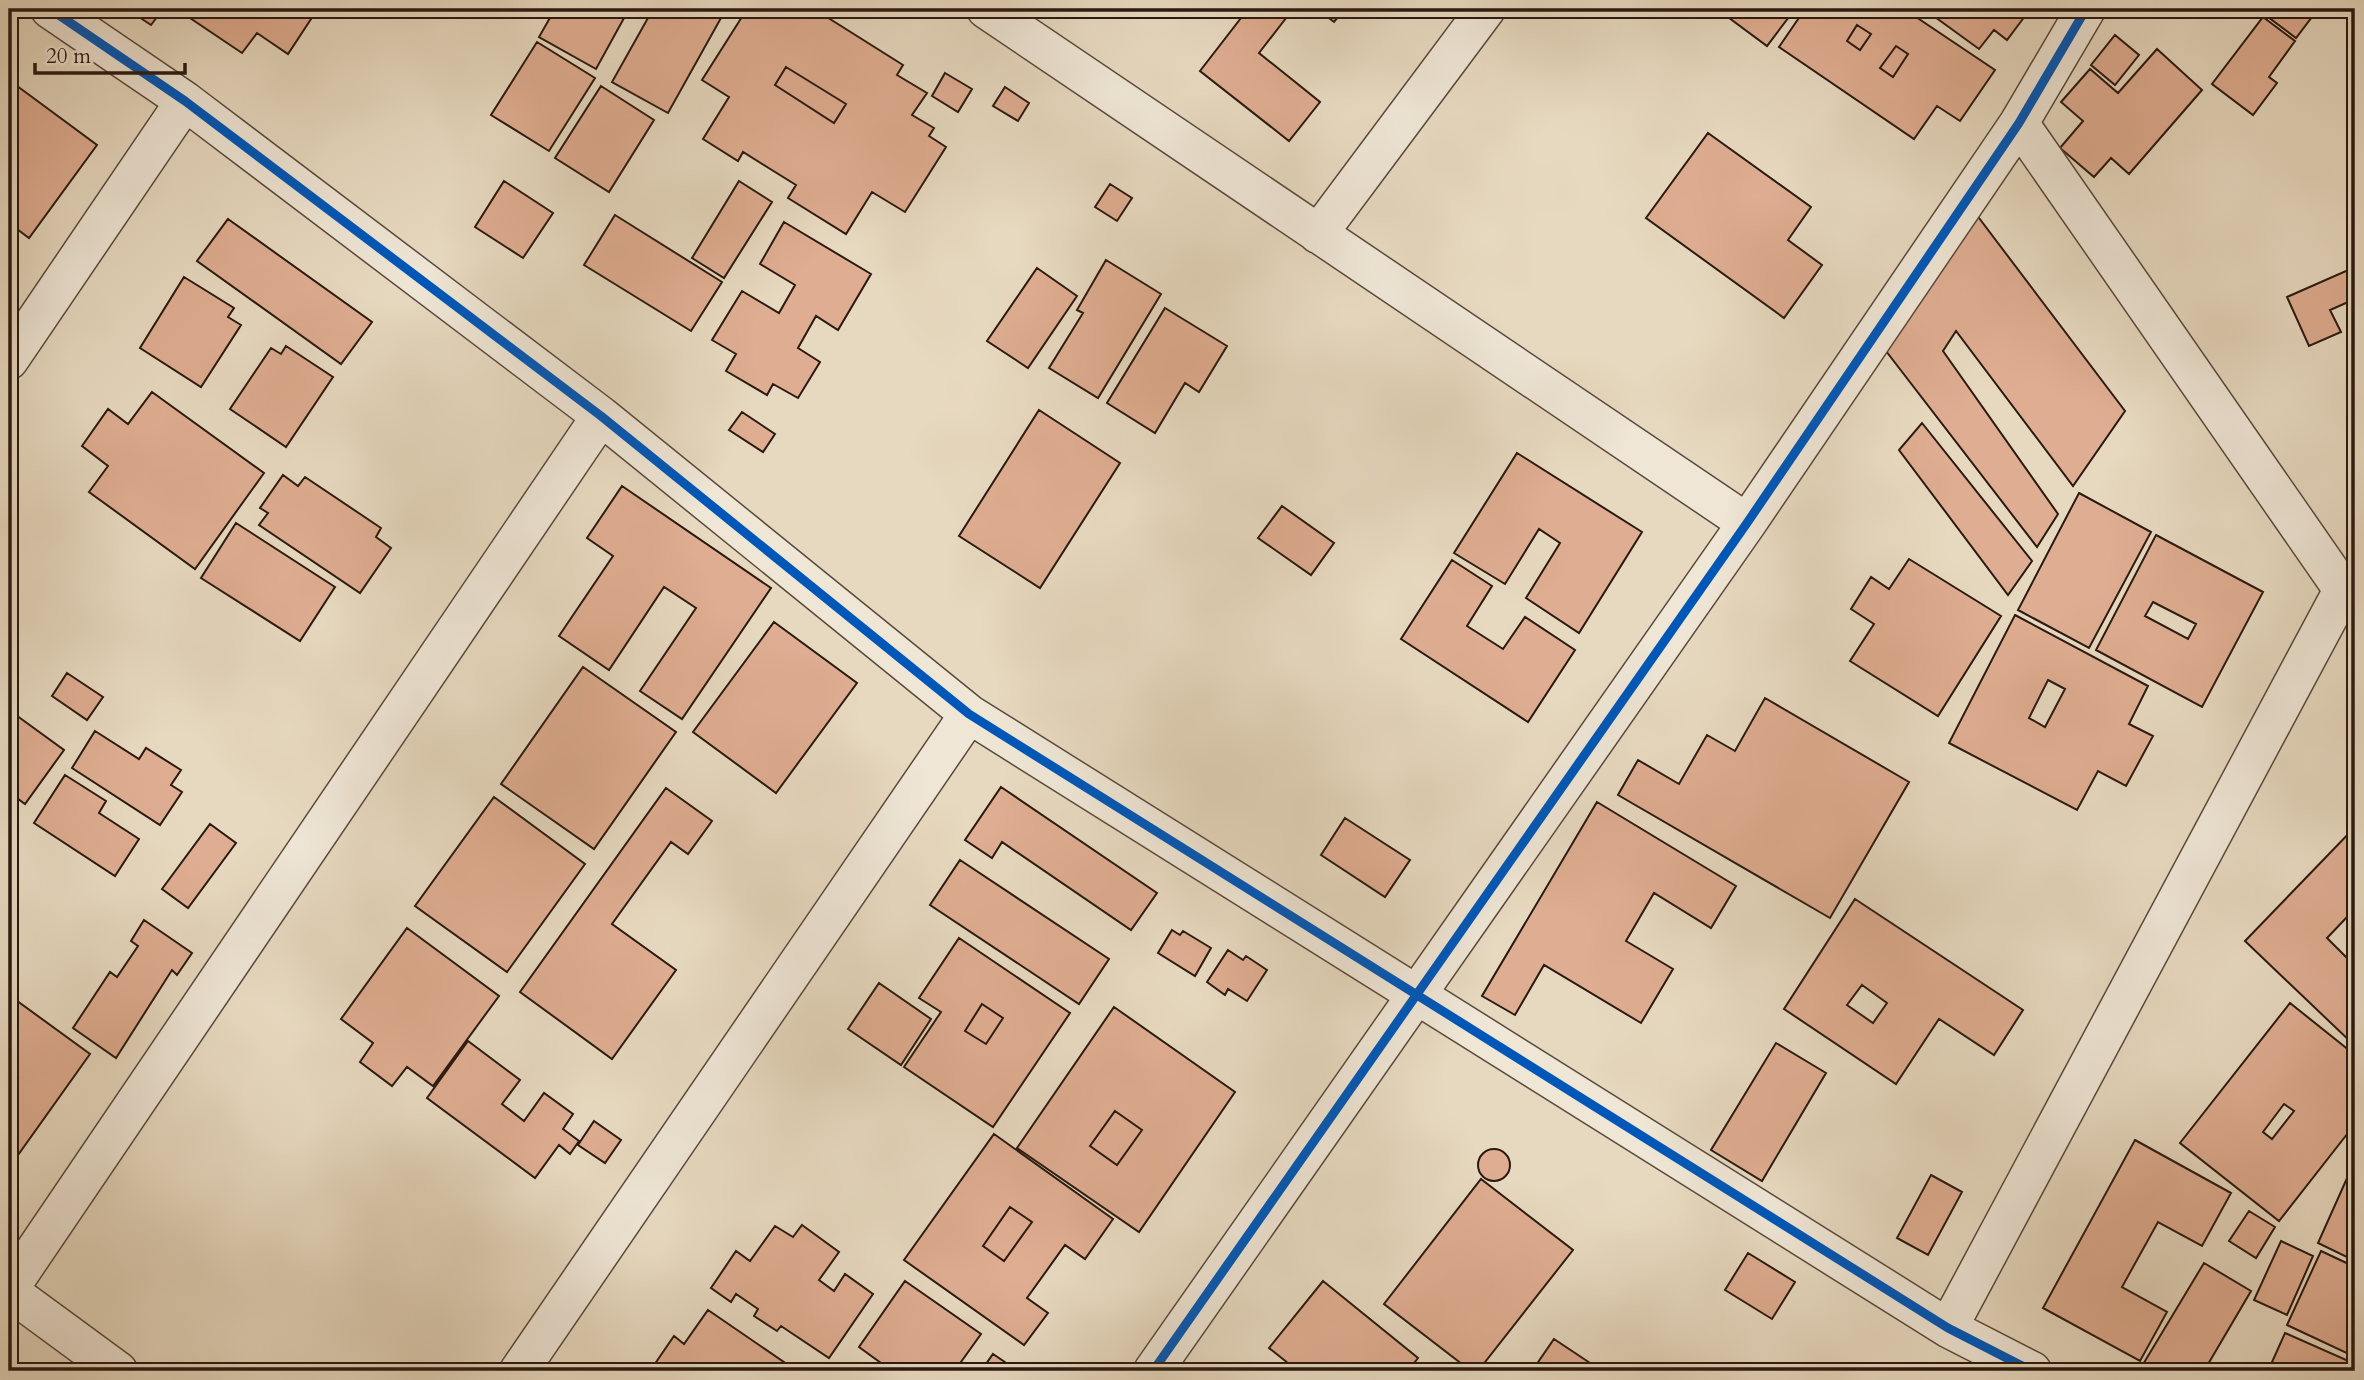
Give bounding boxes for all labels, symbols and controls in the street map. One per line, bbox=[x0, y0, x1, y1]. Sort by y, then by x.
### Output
scale bar bbox=[35, 32, 186, 76]
text: 20 m bbox=[46, 42, 91, 71]

